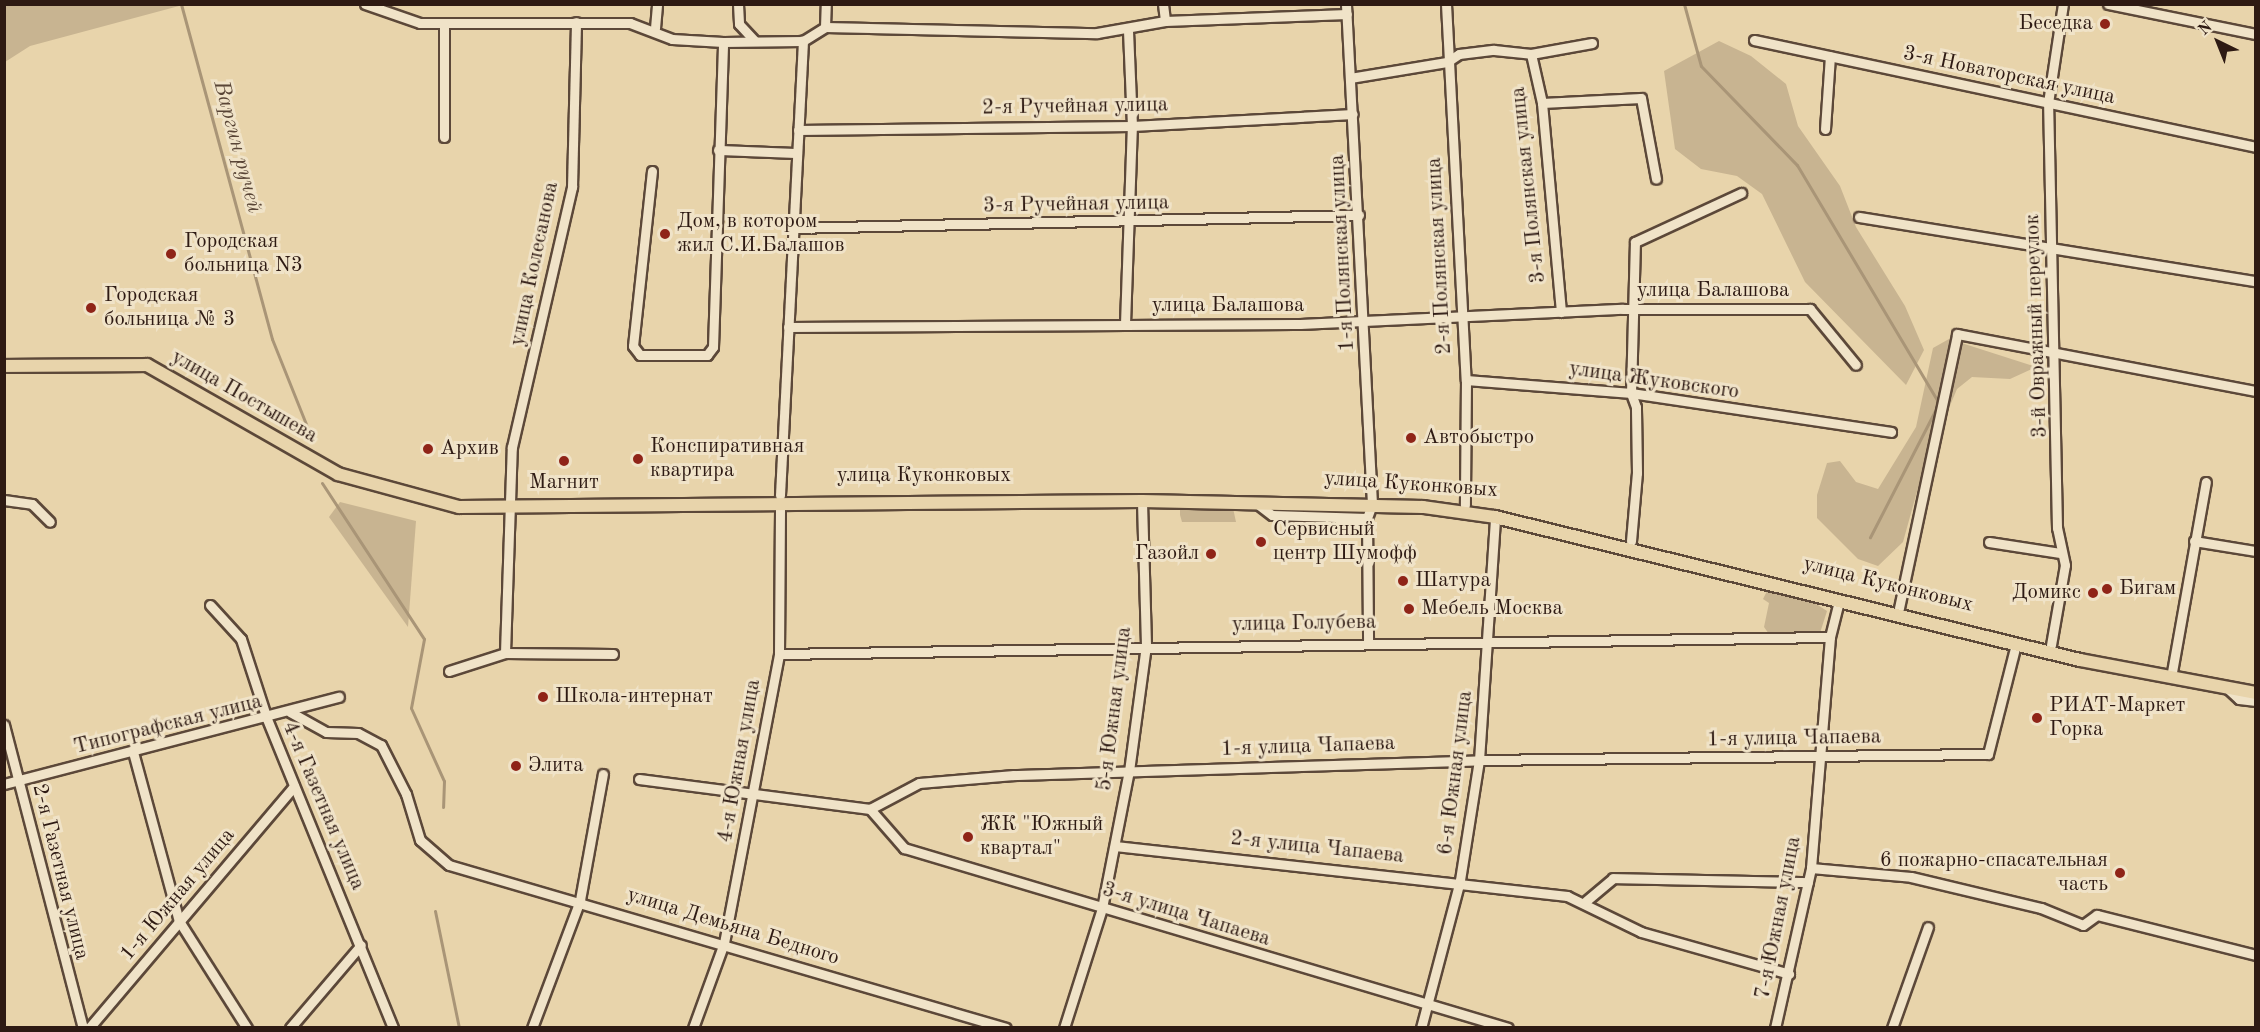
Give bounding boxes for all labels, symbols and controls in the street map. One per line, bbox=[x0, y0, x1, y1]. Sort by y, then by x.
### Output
place label: Беседка bbox=[2018, 11, 2093, 37]
north arrow bbox=[2188, 12, 2248, 72]
marker: Беседка bbox=[2098, 17, 2112, 31]
text: N bbox=[2196, 19, 2216, 39]
street label: 3-я Новаторская улица bbox=[1901, 41, 2117, 111]
water label: Варгин ручей bbox=[207, 78, 267, 216]
street label: 3-я Полянская улица bbox=[1506, 86, 1552, 284]
street label: 2-я Ручейная улица bbox=[982, 93, 1168, 121]
street label: 1-я Полянская улица bbox=[1325, 154, 1361, 352]
street label: 2-я Полянская улица bbox=[1422, 157, 1458, 355]
street label: улица Колесанова bbox=[505, 179, 565, 349]
street label: 3-я Ручейная улица bbox=[983, 191, 1169, 219]
place label: Дом, в котором жил С.И.Балашов bbox=[677, 209, 845, 259]
street label: 3-й Овражный переулок bbox=[2020, 214, 2054, 438]
marker: Дом, в котором жил С.И.Балашов bbox=[658, 227, 672, 241]
place label: Городская больница N3 bbox=[184, 229, 303, 279]
marker: Городская больница N3 bbox=[162, 245, 180, 263]
street label: улица Балашова bbox=[1637, 278, 1789, 304]
place label: Городская больница № 3 bbox=[104, 283, 235, 333]
street label: улица Балашова bbox=[1152, 293, 1304, 319]
marker: Городская больница № 3 bbox=[82, 299, 100, 317]
street label: улица Постышева bbox=[166, 345, 322, 449]
street label: улица Жуковского bbox=[1567, 357, 1741, 405]
place label: Автобыстро bbox=[1423, 425, 1534, 451]
marker: Автобыстро bbox=[1404, 431, 1418, 445]
place label: Конспиративная квартира bbox=[650, 434, 805, 484]
place label: Архив bbox=[440, 436, 499, 462]
marker: Архив bbox=[421, 442, 435, 456]
marker: Конспиративная квартира bbox=[631, 452, 645, 466]
marker: Магнит bbox=[557, 454, 571, 468]
street label: улица Куконковых bbox=[837, 463, 1011, 489]
street label: улица Куконковых bbox=[1323, 466, 1499, 504]
place label: Магнит bbox=[529, 470, 599, 496]
place label: Сервисный центр Шумофф bbox=[1273, 517, 1417, 567]
marker: Сервисный центр Шумофф bbox=[1254, 535, 1268, 549]
place label: Газойл bbox=[1135, 541, 1199, 567]
marker: Газойл bbox=[1204, 547, 1218, 561]
street label: улица Куконковых bbox=[1800, 552, 1976, 618]
place label: Шатура bbox=[1415, 568, 1491, 594]
marker: Шатура bbox=[1396, 574, 1410, 588]
place label: Бигам bbox=[2119, 576, 2176, 602]
place label: Домикс bbox=[2012, 580, 2081, 606]
marker: Бигам bbox=[2100, 582, 2114, 596]
marker: Домикс bbox=[2086, 586, 2100, 600]
place label: Мебель Москва bbox=[1421, 596, 1563, 622]
marker: Мебель Москва bbox=[1402, 602, 1416, 616]
street label: улица Голубева bbox=[1232, 610, 1376, 638]
street label: 5-я Южная улица bbox=[1092, 625, 1138, 793]
street label: 4-я Южная улица bbox=[713, 677, 767, 845]
place label: Школа-интернат bbox=[555, 684, 713, 710]
street label: Типографская улица bbox=[71, 689, 265, 761]
street label: 6-я Южная улица bbox=[1433, 689, 1479, 857]
marker: Школа-интернат bbox=[536, 690, 550, 704]
place label: РИАТ-Маркет Горка bbox=[2049, 693, 2185, 743]
marker: РИАТ-Маркет Горка bbox=[2030, 711, 2044, 725]
street label: 4-я Газетная улица bbox=[276, 718, 370, 894]
street label: 1-я улица Чапаева bbox=[1707, 725, 1881, 753]
street label: 1-я улица Чапаева bbox=[1221, 731, 1395, 763]
place label: Элита bbox=[528, 753, 584, 779]
marker: Элита bbox=[509, 759, 523, 773]
street label: 2-я Газетная улица bbox=[26, 781, 94, 963]
place label: ЖК "Южный квартал" bbox=[980, 812, 1103, 862]
street label: 1-я Южная улица bbox=[115, 824, 241, 966]
street label: 2-я улица Чапаева bbox=[1229, 826, 1405, 870]
marker: ЖК "Южный квартал" bbox=[961, 830, 975, 844]
street label: 7-я Южная улица bbox=[1751, 834, 1807, 1002]
place label: 6 пожарно-спасательная часть bbox=[1880, 848, 2108, 898]
marker: 6 пожарно-спасательная часть bbox=[2113, 866, 2127, 880]
street label: 3-я улица Чапаева bbox=[1099, 878, 1273, 952]
street label: улица Демьяна Бедного bbox=[624, 883, 842, 971]

